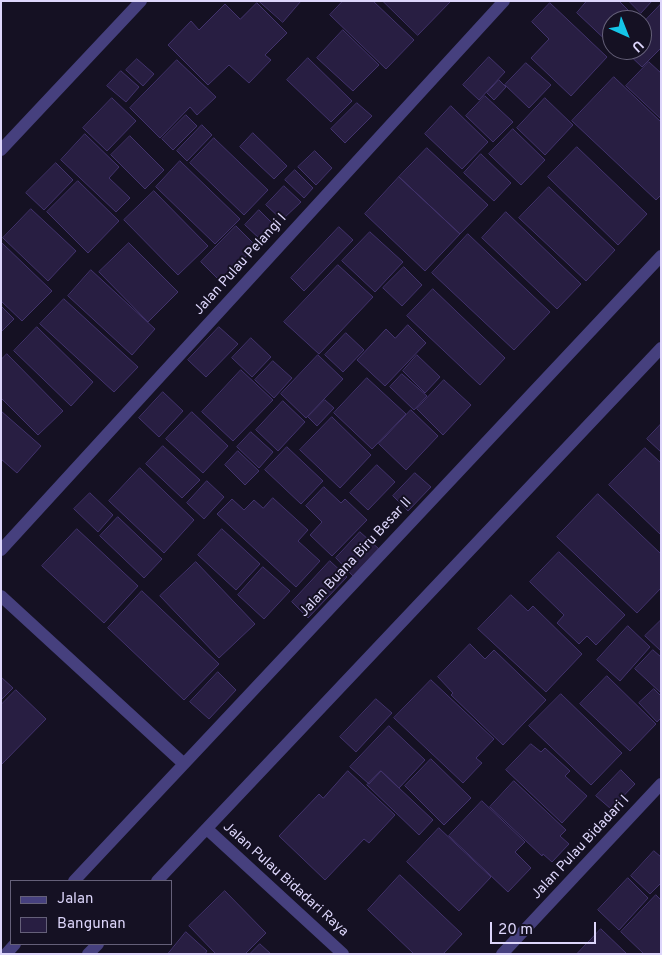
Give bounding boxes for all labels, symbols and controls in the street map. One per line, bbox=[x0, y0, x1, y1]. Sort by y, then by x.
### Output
north arrow bbox=[602, 10, 652, 60]
text: U bbox=[628, 36, 647, 55]
street label: Jalan Pulau Pelangi I bbox=[191, 211, 291, 319]
street label: Jalan Buana Biru Besar II bbox=[296, 495, 416, 621]
street label: Jalan Pulau Bidadari I bbox=[529, 793, 633, 903]
street label: Jalan Pulau Bidadari Raya bbox=[219, 819, 351, 941]
legend bbox=[10, 880, 172, 945]
text: Jalan bbox=[57, 890, 94, 909]
scale bar bbox=[492, 912, 598, 944]
text: Bangunan bbox=[57, 915, 126, 934]
text: 20 m bbox=[498, 921, 533, 940]

